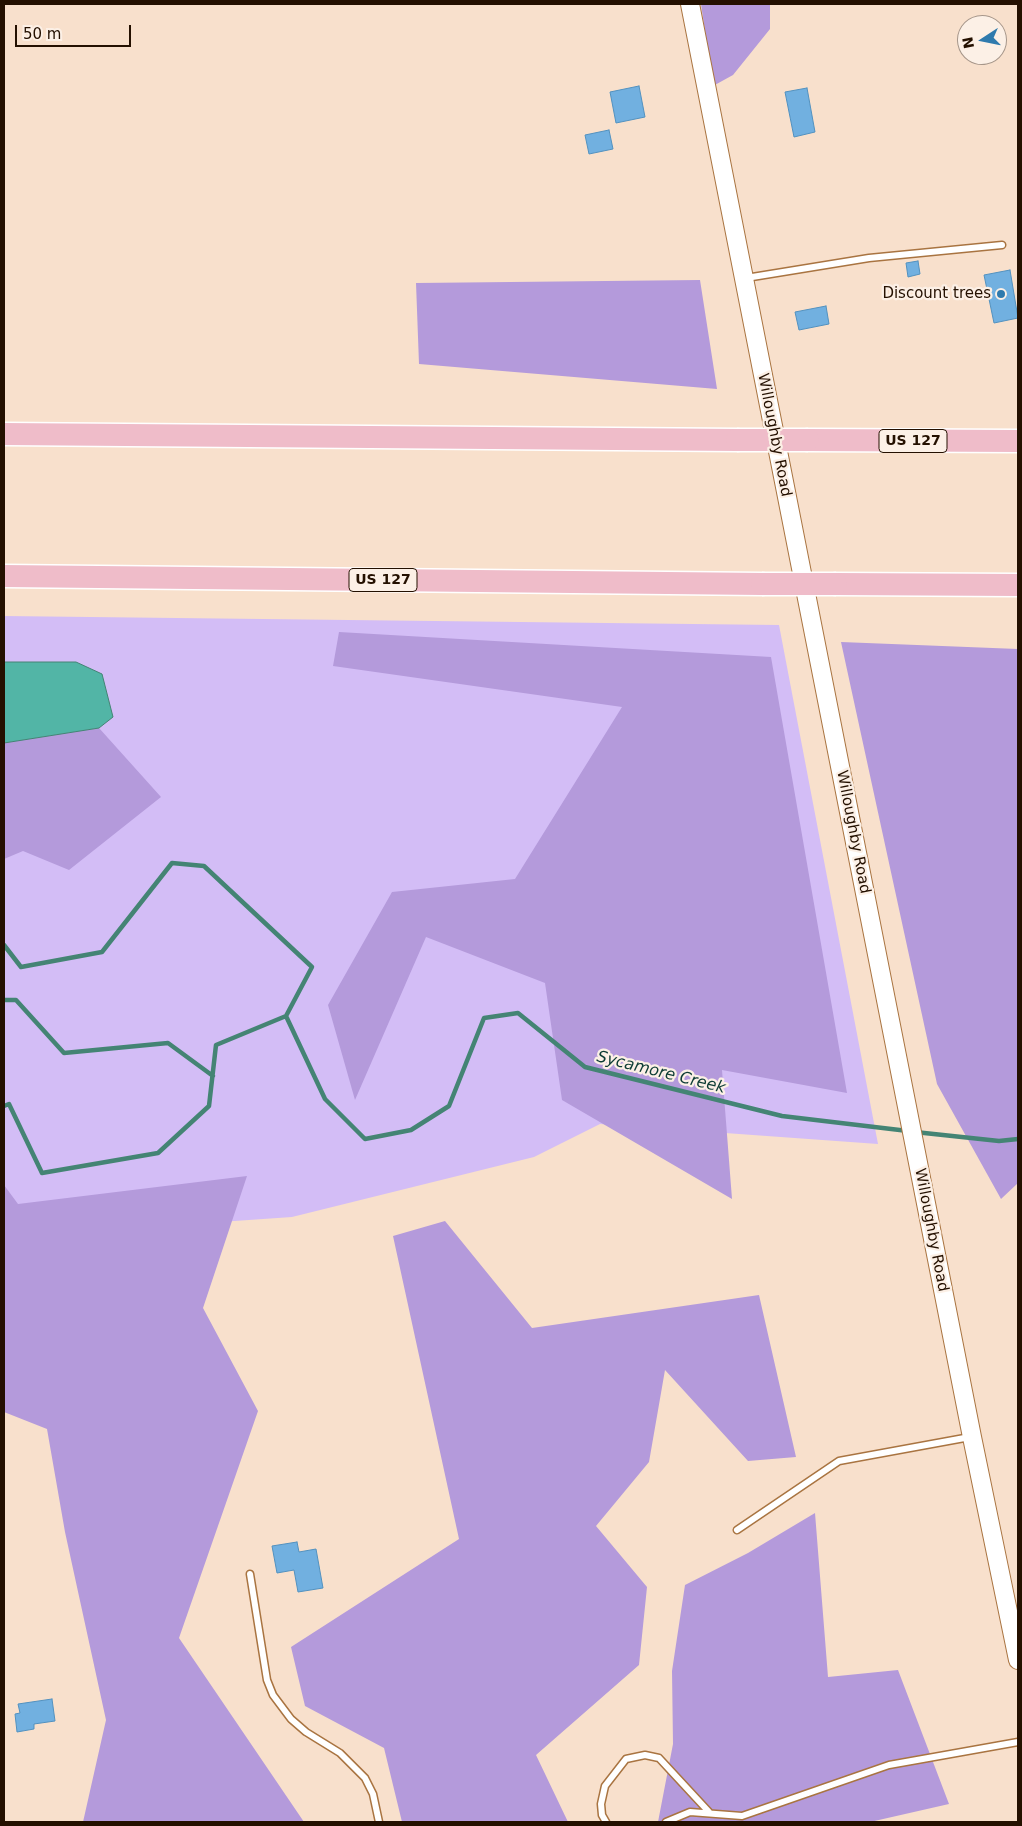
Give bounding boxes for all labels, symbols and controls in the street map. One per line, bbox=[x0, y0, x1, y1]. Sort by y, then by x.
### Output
scale bar bbox=[18, 15, 134, 47]
north arrow bbox=[957, 15, 1007, 65]
text: 50 m bbox=[23, 25, 61, 43]
text: N bbox=[959, 35, 977, 50]
place label: Discount trees bbox=[882, 285, 991, 303]
marker: Discount trees bbox=[995, 288, 1007, 300]
street label: Willoughby Road bbox=[753, 372, 795, 498]
road number: US 127 bbox=[879, 430, 947, 452]
road number: US 127 bbox=[349, 568, 417, 592]
street label: Willoughby Road bbox=[832, 769, 874, 895]
water label: Sycamore Creek bbox=[595, 1048, 727, 1098]
street label: Willoughby Road bbox=[910, 1167, 952, 1293]

